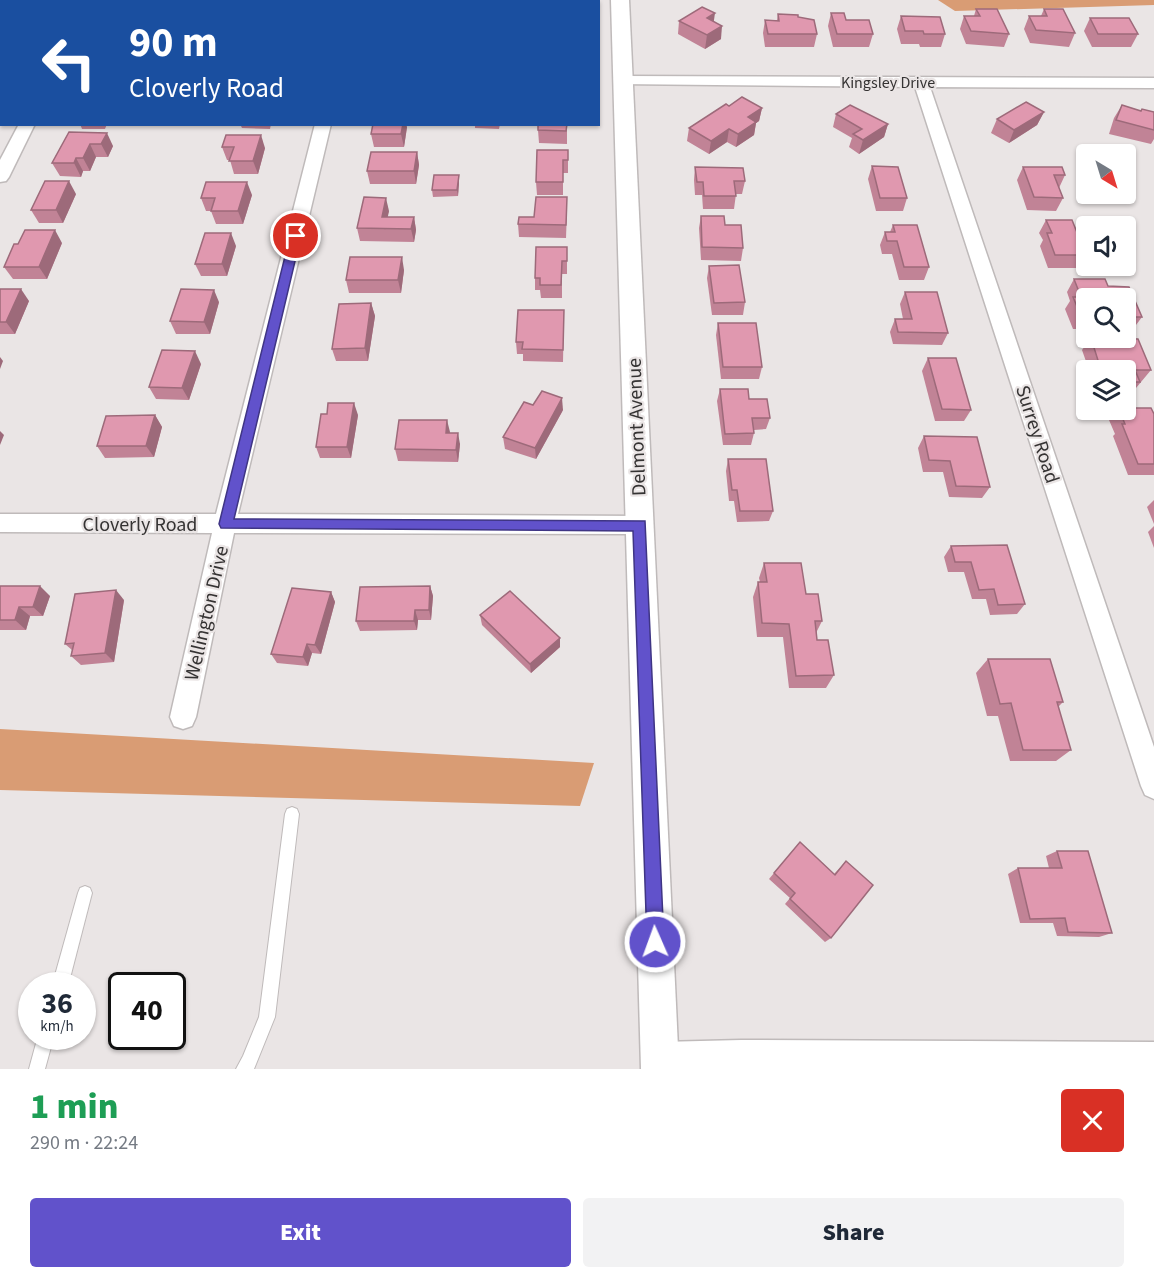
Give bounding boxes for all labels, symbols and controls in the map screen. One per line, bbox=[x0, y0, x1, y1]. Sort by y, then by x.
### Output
text: 90 m bbox=[129, 13, 218, 73]
icon: left bbox=[30, 24, 108, 102]
text: Cloverly Road bbox=[129, 69, 284, 108]
street label: Kingsley Drive bbox=[841, 72, 935, 94]
north arrow bbox=[1076, 144, 1136, 204]
map controls bbox=[1076, 144, 1136, 420]
pin bbox=[270, 210, 321, 261]
button: sound bbox=[1076, 216, 1136, 276]
icon: arrive bbox=[279, 219, 312, 252]
button: search bbox=[1076, 288, 1136, 348]
street label: Delmont Avenue bbox=[621, 357, 653, 496]
button: layers bbox=[1076, 360, 1136, 420]
street label: Surrey Road bbox=[1008, 382, 1066, 487]
street label: Cloverly Road bbox=[83, 511, 197, 539]
street label: Wellington Drive bbox=[178, 543, 236, 683]
position arrow bbox=[623, 910, 687, 974]
speed limit sign: 40 bbox=[108, 972, 186, 1050]
text: 36 bbox=[41, 982, 73, 1025]
text: km/h bbox=[40, 1016, 74, 1037]
text: 1 min bbox=[30, 1081, 118, 1132]
button: close bbox=[1061, 1089, 1124, 1152]
text: 290 m · 22:24 bbox=[30, 1129, 138, 1157]
button: Exit bbox=[30, 1198, 571, 1267]
button: Share bbox=[583, 1198, 1124, 1267]

